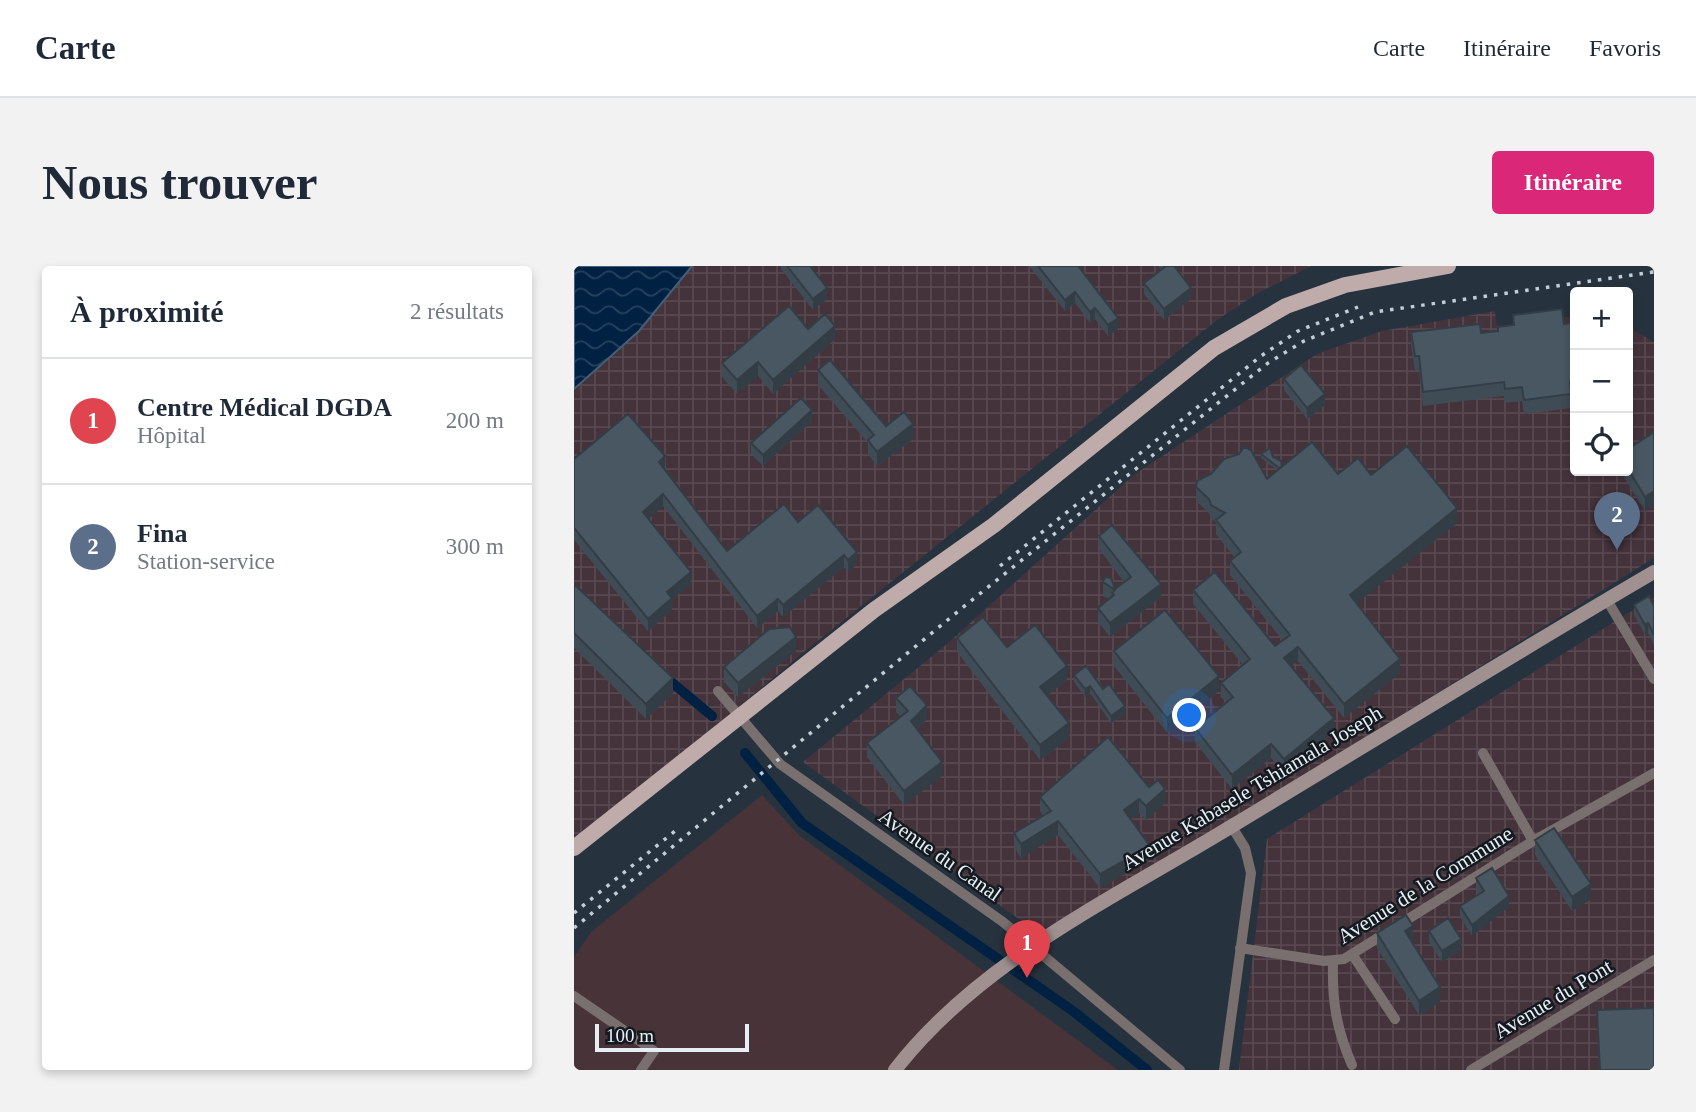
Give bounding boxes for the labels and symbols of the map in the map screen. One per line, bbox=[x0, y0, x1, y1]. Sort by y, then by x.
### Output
pin: 2 bbox=[1594, 492, 1640, 550]
your location bbox=[1172, 698, 1206, 732]
street label: Avenue Kabasele Tshiamala Joseph bbox=[1118, 700, 1387, 875]
street label: Avenue du Canal bbox=[874, 804, 1006, 906]
street label: Avenue de la Commune bbox=[1333, 821, 1517, 949]
pin: 1 bbox=[1004, 920, 1050, 978]
street label: Avenue du Pont bbox=[1489, 954, 1617, 1044]
scale bar bbox=[595, 1021, 749, 1053]

